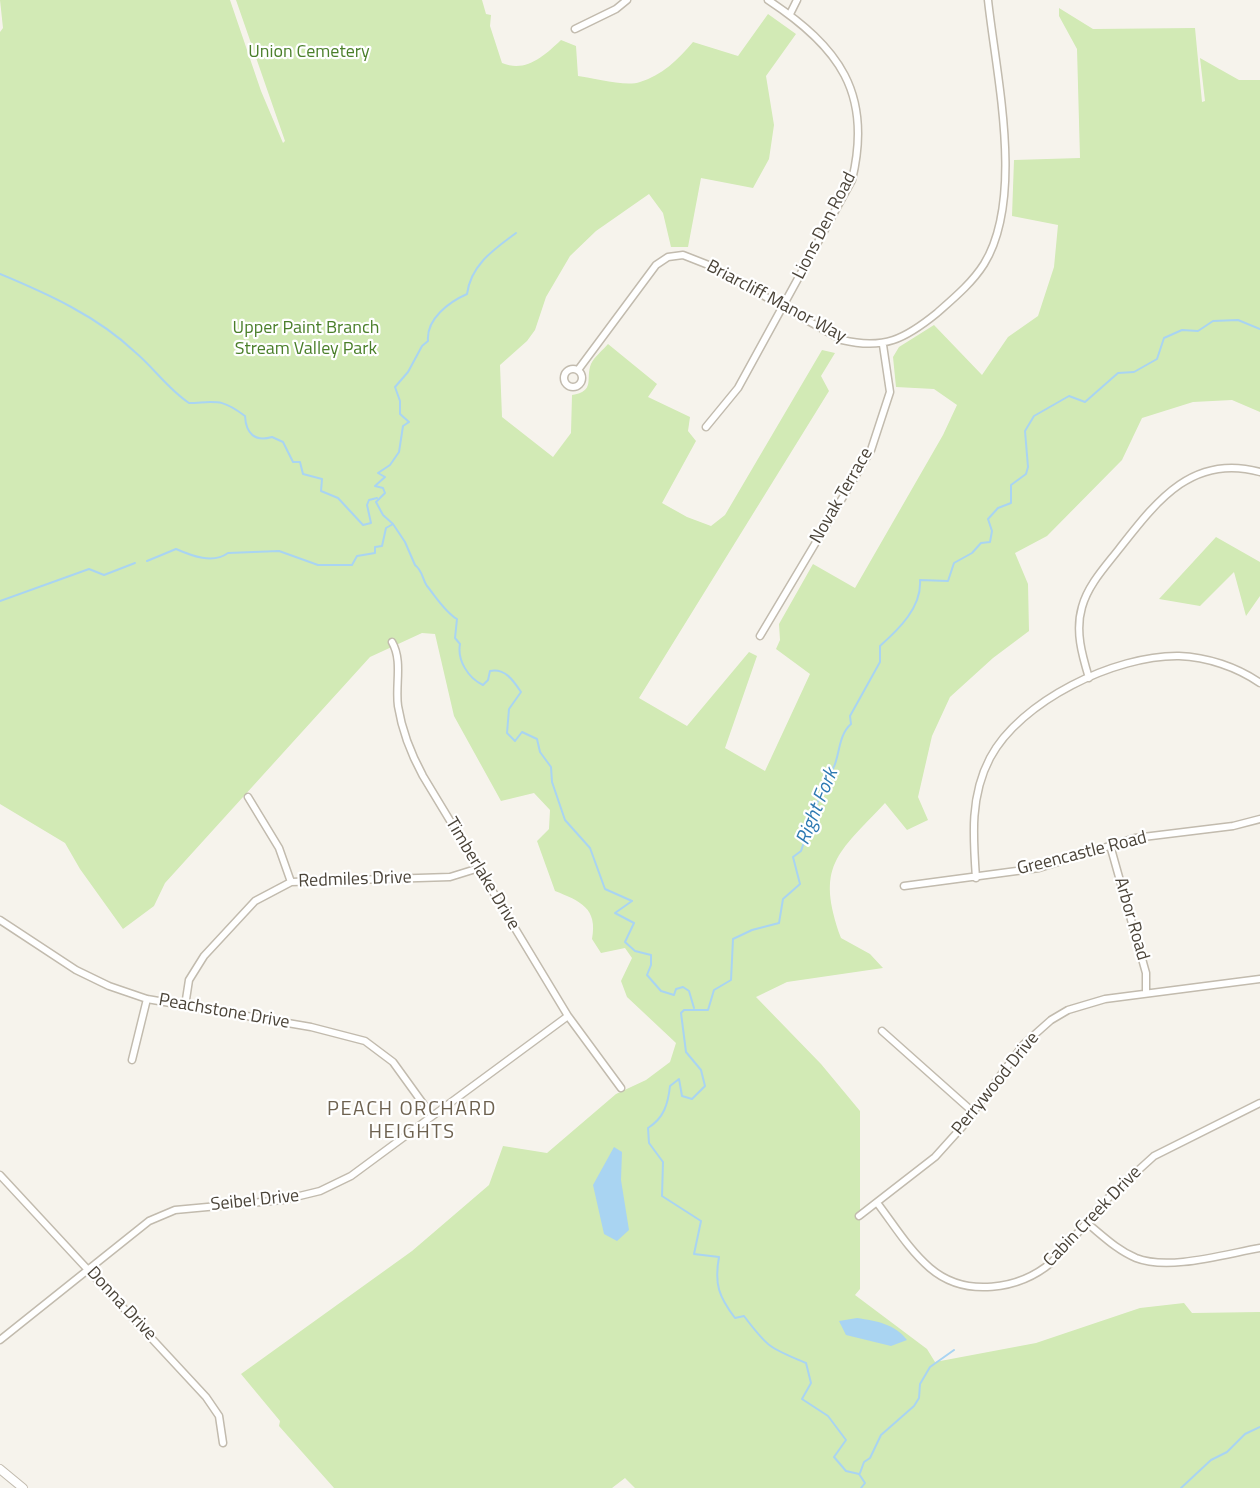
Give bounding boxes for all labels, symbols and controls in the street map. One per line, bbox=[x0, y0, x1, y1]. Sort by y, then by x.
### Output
park label: Union Cemetery bbox=[248, 42, 370, 64]
street label: Lions Den Road bbox=[789, 169, 861, 283]
street label: Briarcliff Manor Way bbox=[703, 256, 849, 348]
park label: Upper Paint Branch Stream Valley Park bbox=[233, 318, 379, 360]
street label: Novak Terrace bbox=[806, 444, 878, 548]
water label: Right Fork bbox=[792, 765, 844, 849]
street label: Timberlake Drive bbox=[440, 814, 524, 934]
street label: Greencastle Road bbox=[1015, 827, 1149, 881]
street label: Redmiles Drive bbox=[298, 867, 412, 893]
street label: Arbor Road bbox=[1109, 875, 1153, 963]
street label: Peachstone Drive bbox=[157, 990, 291, 1034]
street label: Perrywood Drive bbox=[948, 1028, 1044, 1140]
district label: PEACH ORCHARD HEIGHTS bbox=[327, 1098, 497, 1145]
street label: Cabin Creek Drive bbox=[1039, 1162, 1147, 1272]
street label: Seibel Drive bbox=[210, 1186, 300, 1216]
street label: Donna Drive bbox=[81, 1263, 161, 1345]

